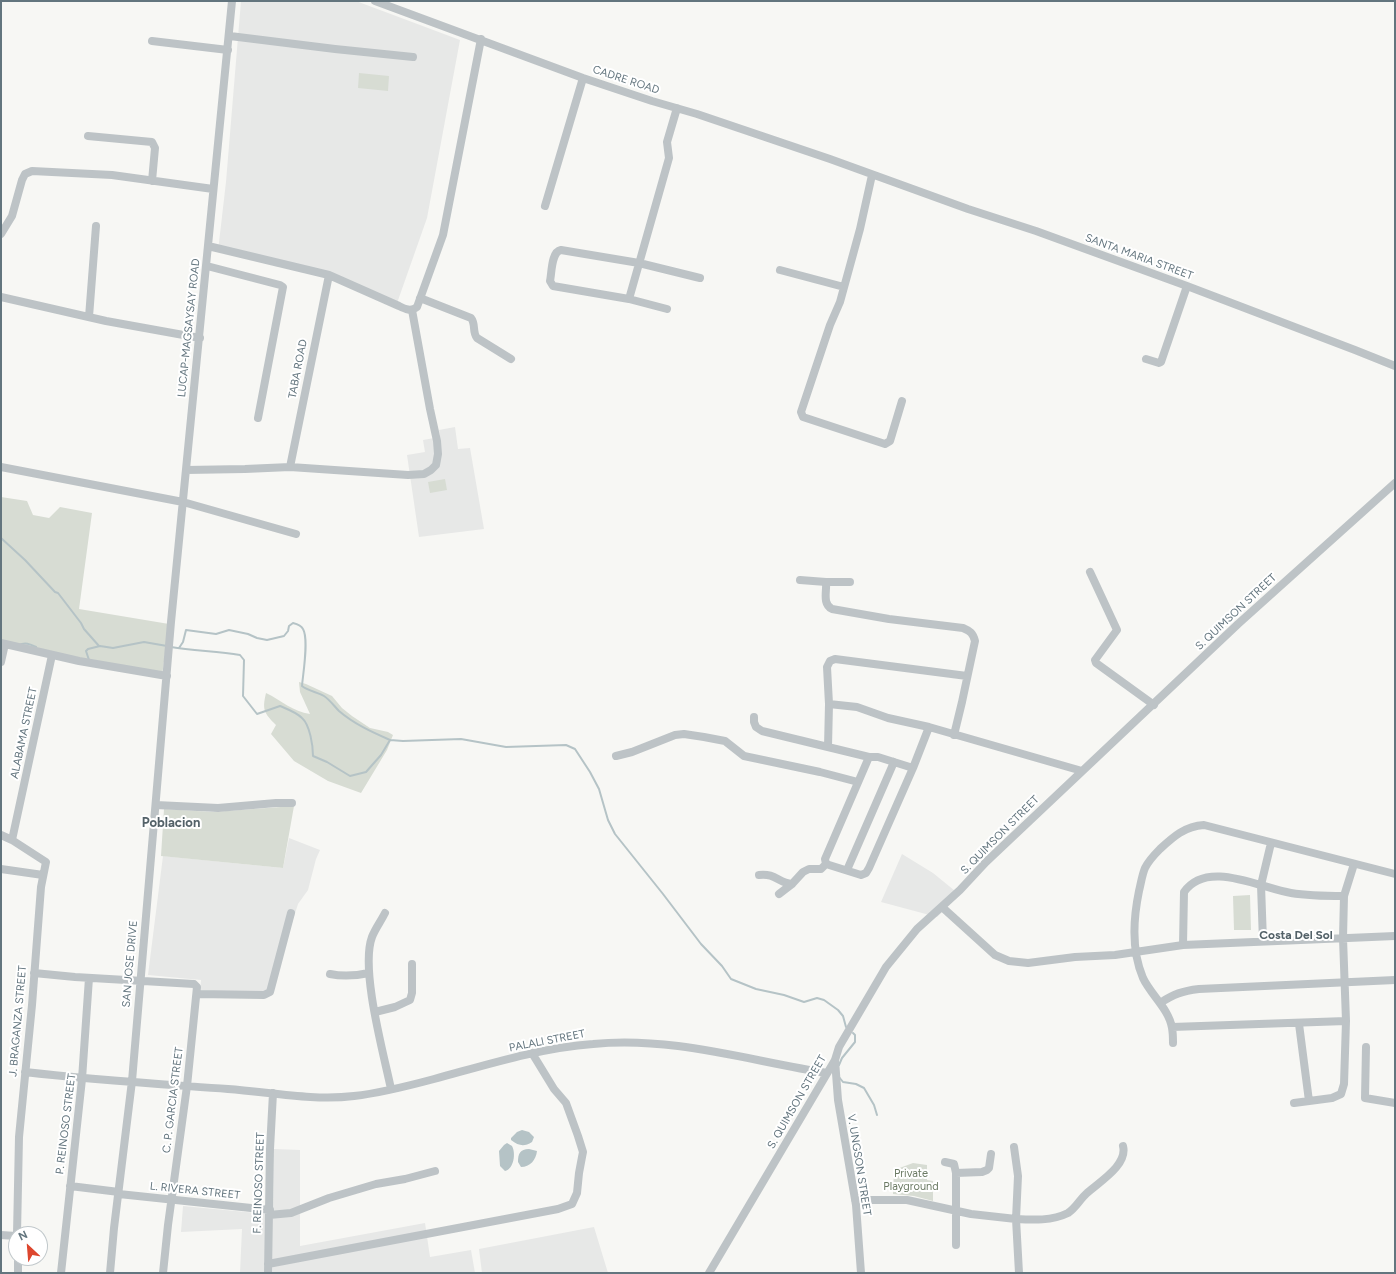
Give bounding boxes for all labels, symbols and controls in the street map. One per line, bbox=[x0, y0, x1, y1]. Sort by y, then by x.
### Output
street label: CADRE ROAD bbox=[591, 63, 661, 97]
street label: SANTA MARIA STREET bbox=[1083, 231, 1195, 283]
street label: LUCAP-MAGSAYSAY ROAD bbox=[175, 258, 203, 398]
street label: TABA ROAD bbox=[286, 338, 310, 400]
street label: S. QUIMSON STREET bbox=[1193, 571, 1279, 653]
street label: ALABAMA STREET bbox=[8, 686, 40, 780]
street label: S. QUIMSON STREET bbox=[958, 793, 1042, 877]
district label: Poblacion bbox=[142, 815, 200, 831]
street label: SAN JOSE DRIVE bbox=[120, 920, 140, 1008]
district label: Costa Del Sol bbox=[1259, 928, 1333, 942]
street label: J. BRAGANZA STREET bbox=[7, 965, 29, 1077]
street label: PALALI STREET bbox=[508, 1027, 586, 1055]
street label: C. P. GARCIA STREET bbox=[160, 1046, 186, 1154]
street label: S. QUIMSON STREET bbox=[765, 1053, 829, 1151]
street label: P. REINOSO STREET bbox=[53, 1073, 79, 1175]
street label: V. UNGSON STREET bbox=[844, 1113, 874, 1217]
street label: F. REINOSO STREET bbox=[251, 1132, 267, 1234]
park label: Private Playground bbox=[883, 1167, 939, 1193]
street label: L. RIVERA STREET bbox=[149, 1180, 241, 1202]
north arrow bbox=[8, 1226, 48, 1266]
text: N bbox=[16, 1228, 30, 1243]

